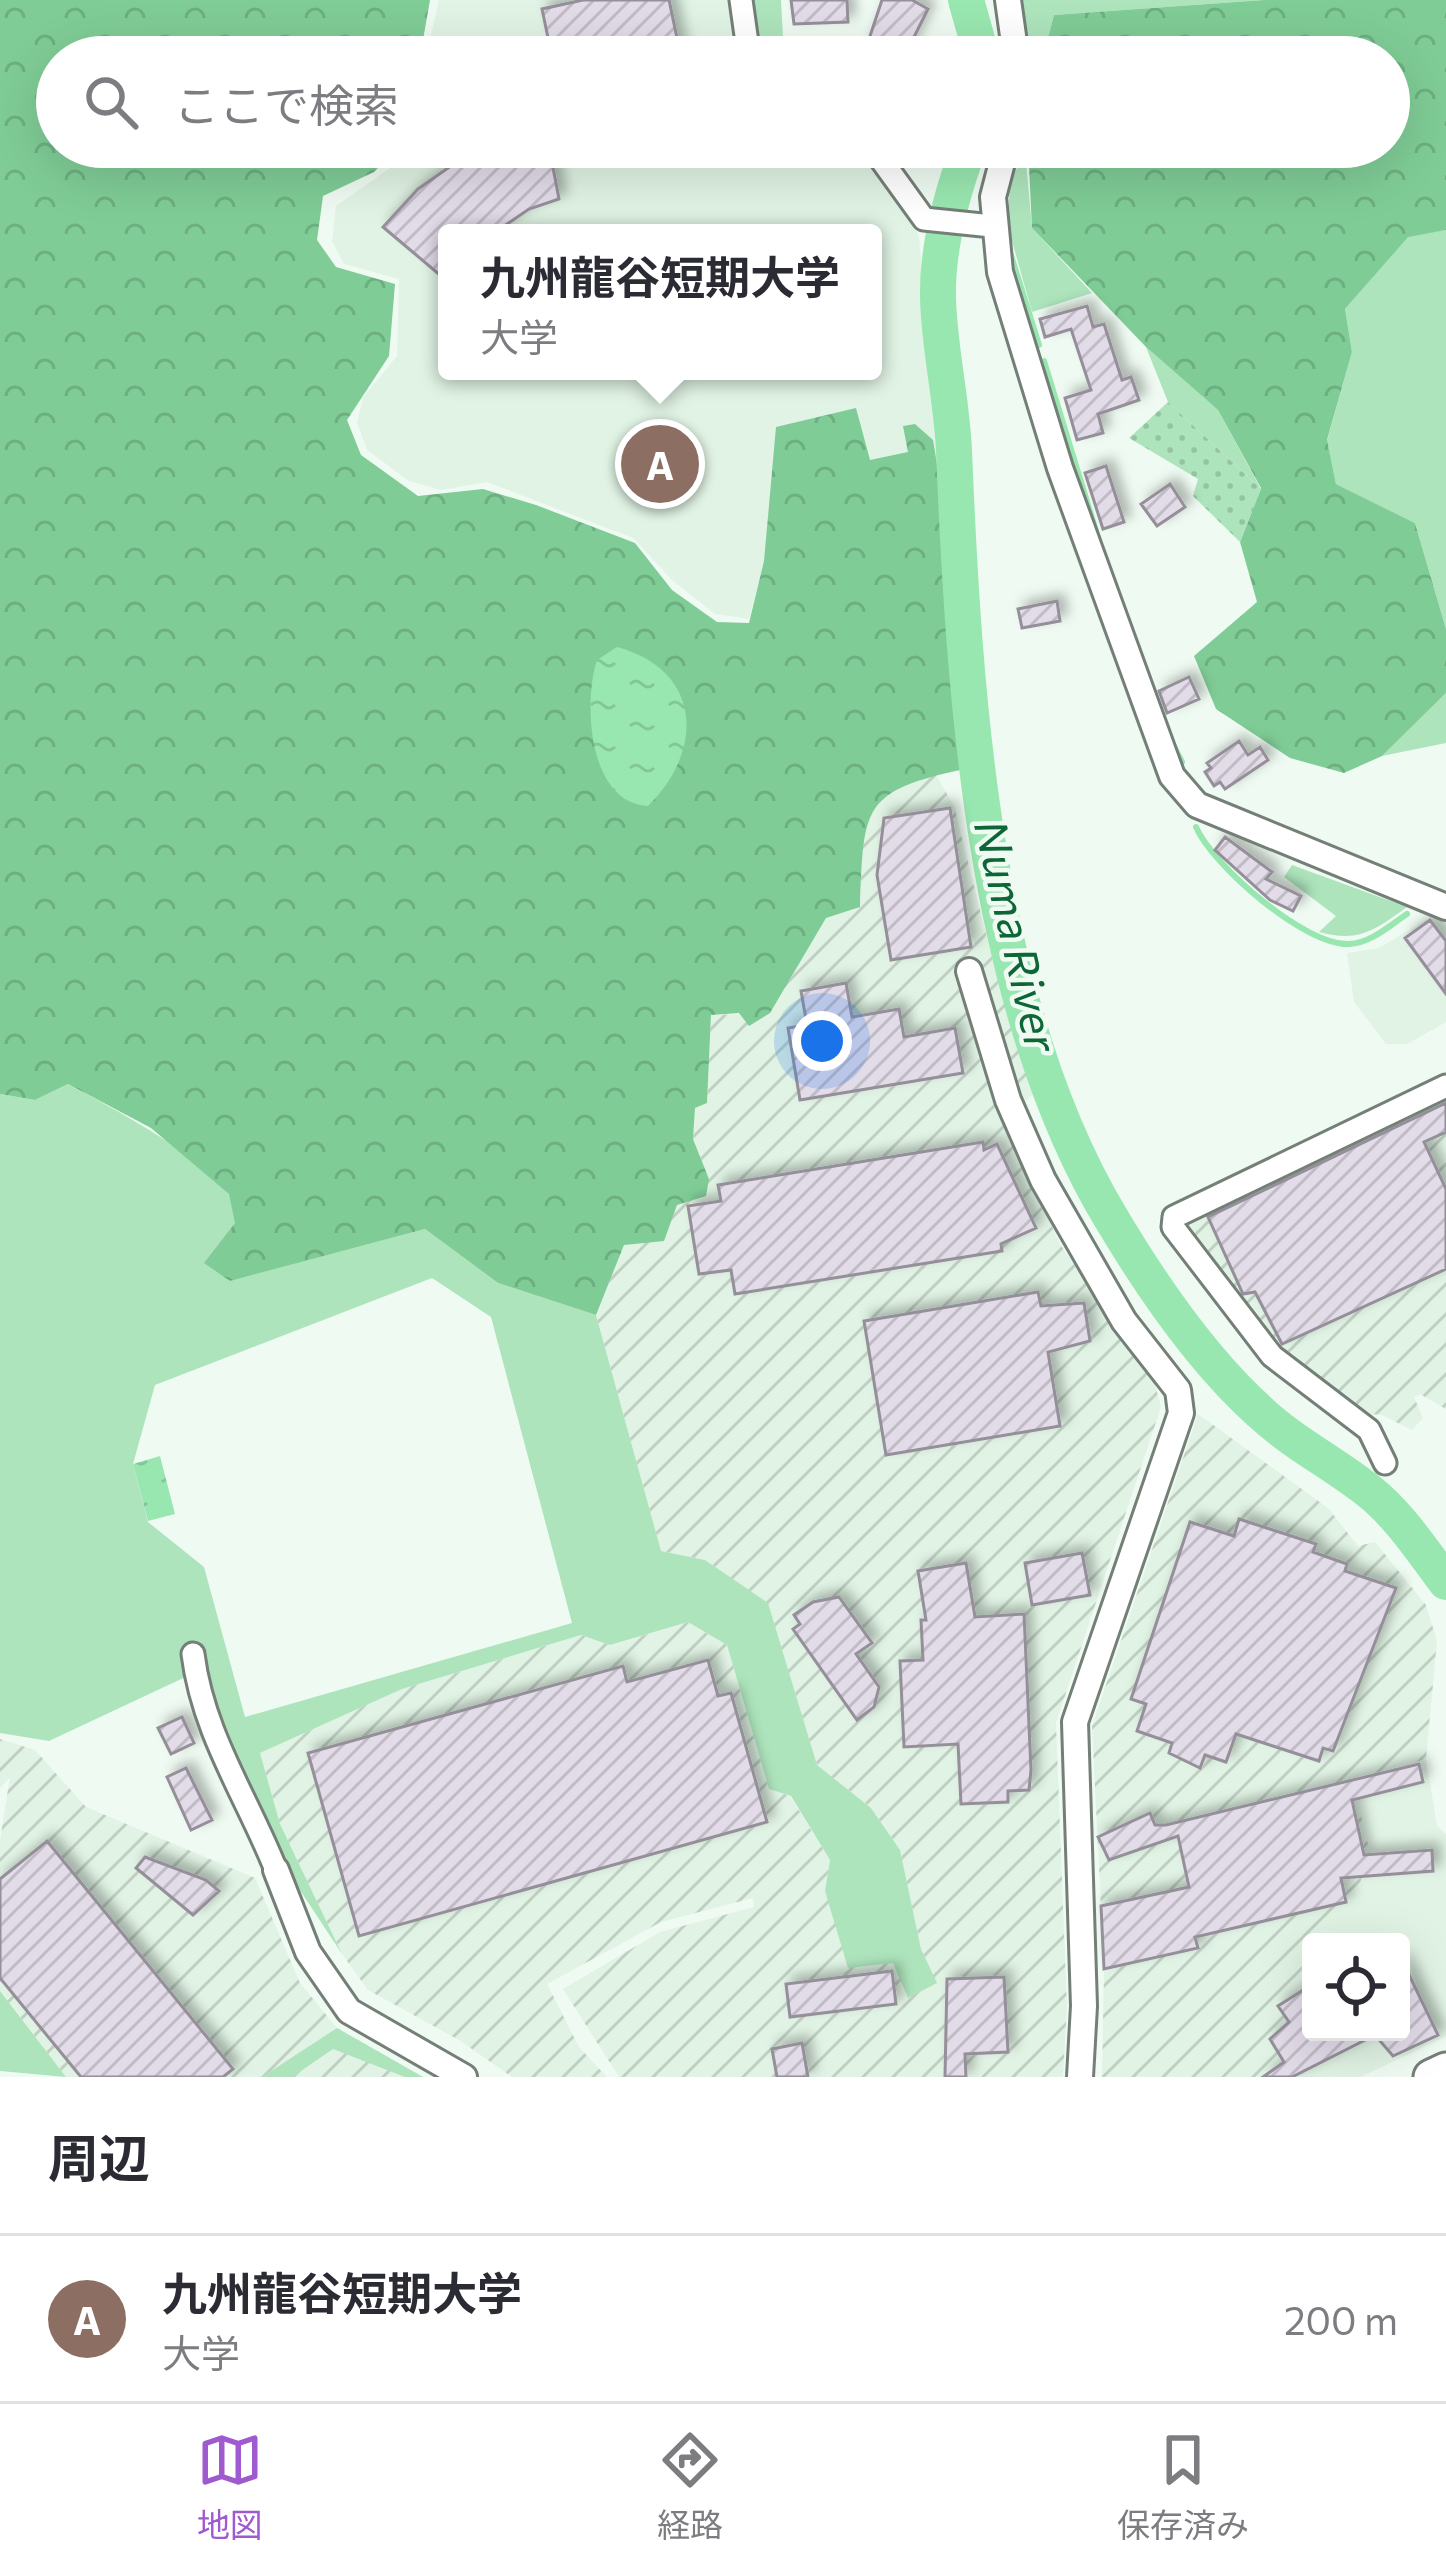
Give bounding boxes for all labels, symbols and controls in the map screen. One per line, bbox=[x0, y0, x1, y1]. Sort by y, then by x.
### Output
search box bbox=[36, 36, 1410, 168]
icon: search bbox=[78, 69, 144, 135]
text: ここで検索 bbox=[174, 76, 399, 131]
popup bbox=[438, 224, 882, 380]
text: 九州龍谷短期大学 bbox=[480, 248, 840, 303]
text: 大学 bbox=[480, 312, 558, 360]
pin: A bbox=[621, 419, 699, 509]
water label: Numa River bbox=[965, 814, 1072, 1059]
your location bbox=[792, 1011, 852, 1071]
map controls bbox=[1302, 1933, 1410, 2041]
button: locate bbox=[1302, 1933, 1410, 2041]
text: 周辺 bbox=[48, 2125, 150, 2188]
text: 九州龍谷短期大学 bbox=[162, 2264, 522, 2319]
text: A bbox=[73, 2295, 101, 2343]
text: 200 m bbox=[1284, 2295, 1398, 2343]
text: 大学 bbox=[162, 2328, 240, 2376]
tab: 地図 bbox=[197, 2427, 263, 2547]
tab: 経路 bbox=[657, 2427, 723, 2547]
tab: 保存済み bbox=[1117, 2427, 1249, 2547]

